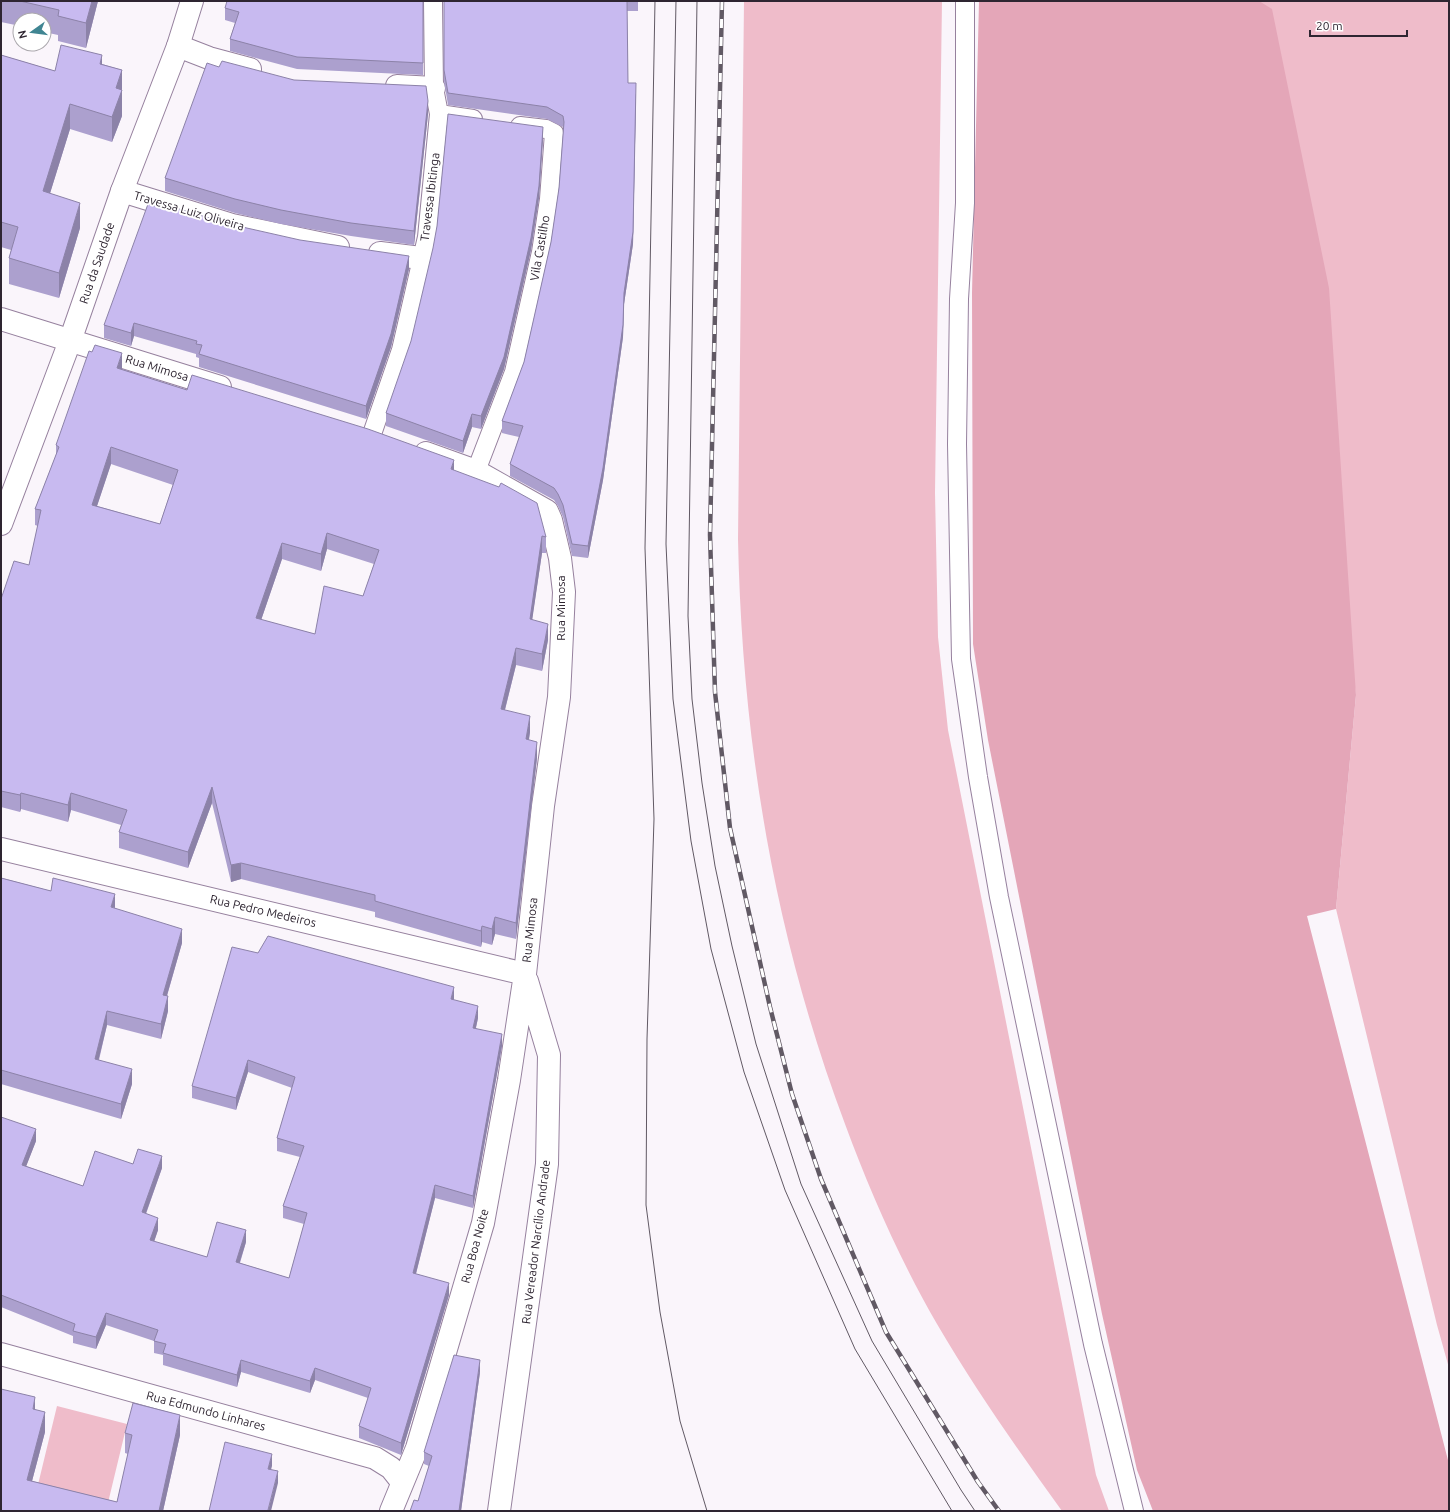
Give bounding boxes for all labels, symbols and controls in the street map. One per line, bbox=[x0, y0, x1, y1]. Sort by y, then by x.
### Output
north arrow bbox=[12, 12, 52, 52]
scale bar bbox=[1310, 12, 1407, 38]
text: 20 m bbox=[1316, 19, 1343, 32]
text: N bbox=[15, 29, 29, 40]
street label: Travessa Ibitinga bbox=[418, 152, 441, 242]
street label: Travessa Luiz Oliveira bbox=[132, 189, 246, 233]
street label: Vila Castilho bbox=[527, 214, 552, 282]
street label: Rua da Saudade bbox=[76, 220, 117, 305]
street label: Rua Mimosa bbox=[124, 352, 190, 383]
street label: Rua Mimosa bbox=[554, 575, 567, 641]
street label: Rua Pedro Medeiros bbox=[209, 892, 317, 929]
street label: Rua Mimosa bbox=[520, 897, 539, 963]
street label: Rua Vereador Narcílio Andrade bbox=[519, 1159, 552, 1325]
street label: Rua Boa Noite bbox=[458, 1207, 491, 1285]
street label: Rua Edmundo Linhares bbox=[145, 1388, 267, 1433]

